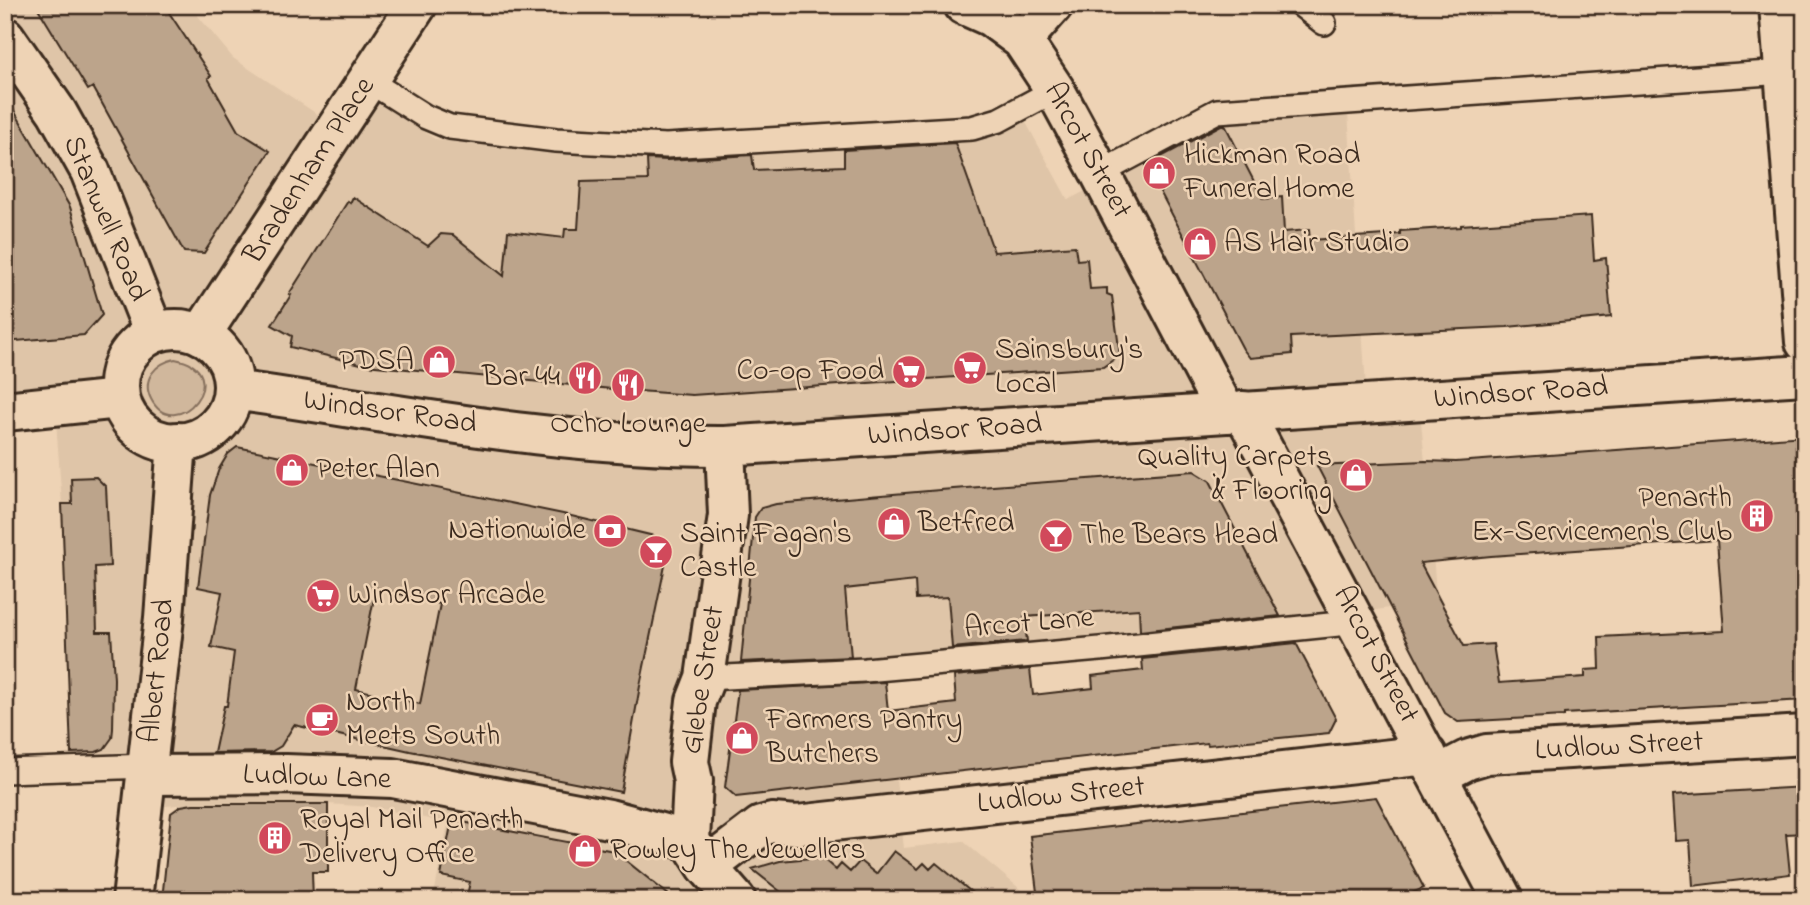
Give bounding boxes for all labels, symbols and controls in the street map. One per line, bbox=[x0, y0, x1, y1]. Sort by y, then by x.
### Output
street label: Bradenham Place bbox=[232, 68, 387, 274]
street label: Arcot Street bbox=[1031, 75, 1143, 227]
street label: Stanwell Road bbox=[50, 129, 160, 309]
place label: Hickman Road Funeral Home bbox=[1183, 134, 1360, 212]
shop icon: Hickman Road Funeral Home bbox=[1140, 154, 1178, 192]
place label: AS Hair Studio bbox=[1224, 222, 1409, 266]
shop icon: AS Hair Studio bbox=[1181, 225, 1219, 263]
place label: Sainsbury's Local bbox=[995, 329, 1143, 407]
place label: PDSA bbox=[339, 340, 414, 384]
shop icon: PDSA bbox=[420, 343, 458, 381]
supermarket icon: Sainsbury's Local bbox=[951, 349, 989, 387]
place label: Co-op Food bbox=[736, 350, 884, 394]
supermarket icon: Co-op Food bbox=[890, 353, 928, 391]
place label: Bar 44 bbox=[481, 356, 560, 400]
restaurant icon: Bar 44 bbox=[566, 359, 604, 397]
restaurant icon: Ocho Lounge bbox=[609, 366, 647, 404]
street label: Windsor Road bbox=[1432, 366, 1610, 422]
street label: Windsor Road bbox=[300, 379, 480, 447]
place label: Ocho Lounge bbox=[550, 403, 706, 447]
street label: Windsor Road bbox=[866, 403, 1044, 459]
place label: Quality Carpets & Flooring bbox=[1138, 436, 1332, 514]
place label: Peter Alan bbox=[316, 448, 440, 492]
shop icon: Peter Alan bbox=[273, 451, 311, 489]
shop icon: Quality Carpets & Flooring bbox=[1337, 456, 1375, 494]
place label: Penarth Ex-Servicemen's Club bbox=[1472, 477, 1732, 555]
building icon: Penarth Ex-Servicemen's Club bbox=[1738, 497, 1776, 535]
place label: Betfred bbox=[917, 502, 1014, 546]
shop icon: Betfred bbox=[875, 505, 913, 543]
place label: Nationwide bbox=[448, 509, 587, 553]
bank icon: Nationwide bbox=[591, 512, 629, 550]
place label: Saint Fagan's Castle bbox=[680, 513, 852, 591]
place label: The Bears Head bbox=[1080, 514, 1278, 558]
bar icon: The Bears Head bbox=[1037, 517, 1075, 555]
bar icon: Saint Fagan's Castle bbox=[637, 533, 675, 571]
place label: Windsor Arcade bbox=[348, 574, 546, 618]
supermarket icon: Windsor Arcade bbox=[304, 577, 342, 615]
street label: Arcot Street bbox=[1320, 578, 1430, 732]
street label: Albert Road bbox=[129, 596, 187, 745]
street label: Arcot Lane bbox=[962, 596, 1096, 652]
street label: Glebe Street bbox=[671, 603, 737, 757]
place label: North Meets South bbox=[346, 681, 500, 759]
place label: Farmers Pantry Butchers bbox=[765, 699, 962, 777]
cafe icon: North Meets South bbox=[303, 701, 341, 739]
shop icon: Farmers Pantry Butchers bbox=[723, 719, 761, 757]
street label: Ludlow Street bbox=[1534, 721, 1704, 773]
street label: Ludlow Lane bbox=[242, 753, 392, 803]
street label: Ludlow Street bbox=[975, 765, 1147, 827]
place label: Royal Mail Penarth Delivery Office bbox=[299, 799, 524, 877]
building icon: Royal Mail Penarth Delivery Office bbox=[256, 819, 294, 857]
place label: Rowley The Jewellers bbox=[610, 829, 866, 873]
shop icon: Rowley The Jewellers bbox=[566, 832, 604, 870]

